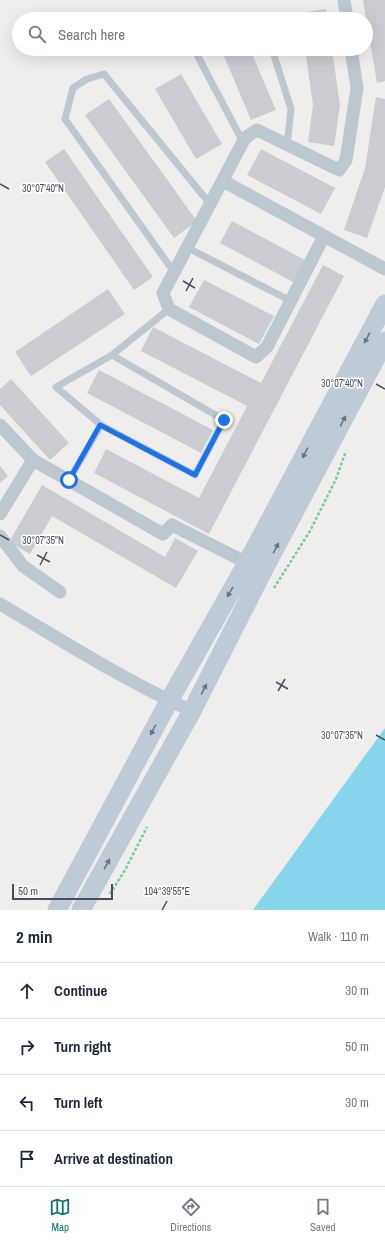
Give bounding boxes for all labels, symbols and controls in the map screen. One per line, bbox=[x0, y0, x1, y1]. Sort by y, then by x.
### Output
search box bbox=[12, 12, 373, 56]
icon: search bbox=[26, 23, 48, 45]
text: Search here bbox=[58, 24, 125, 45]
text: 30°07'40"N bbox=[22, 182, 64, 195]
one-way arrow bbox=[363, 333, 370, 344]
text: 30°07'40"N bbox=[321, 377, 363, 390]
route end bbox=[215, 411, 233, 429]
one-way arrow bbox=[340, 415, 346, 426]
one-way arrow bbox=[302, 447, 309, 459]
route start bbox=[60, 471, 78, 489]
text: 30°07'35"N bbox=[22, 534, 64, 547]
one-way arrow bbox=[272, 542, 279, 554]
one-way arrow bbox=[227, 586, 234, 598]
one-way arrow bbox=[200, 683, 207, 694]
one-way arrow bbox=[150, 724, 156, 736]
text: 30°07'35"N bbox=[321, 729, 363, 742]
one-way arrow bbox=[104, 858, 110, 870]
scale bar bbox=[12, 882, 113, 901]
text: 50 m bbox=[18, 884, 38, 898]
text: 104°39'55"E bbox=[144, 885, 190, 898]
text: 2 min bbox=[16, 925, 52, 948]
text: Walk · 110 m bbox=[308, 928, 369, 945]
icon: ahead bbox=[16, 980, 38, 1002]
text: Continue bbox=[54, 980, 107, 1001]
text: 30 m bbox=[345, 982, 369, 999]
icon: right bbox=[16, 1036, 38, 1058]
text: Turn right bbox=[54, 1036, 111, 1057]
text: 50 m bbox=[345, 1038, 369, 1055]
icon: left bbox=[16, 1092, 38, 1114]
text: Turn left bbox=[54, 1092, 102, 1113]
text: 30 m bbox=[345, 1094, 369, 1111]
icon: arrive bbox=[16, 1148, 38, 1170]
text: Arrive at destination bbox=[54, 1148, 173, 1169]
tab: Map bbox=[49, 1196, 71, 1234]
tab: Directions bbox=[170, 1196, 211, 1234]
tab: Saved bbox=[310, 1196, 336, 1234]

